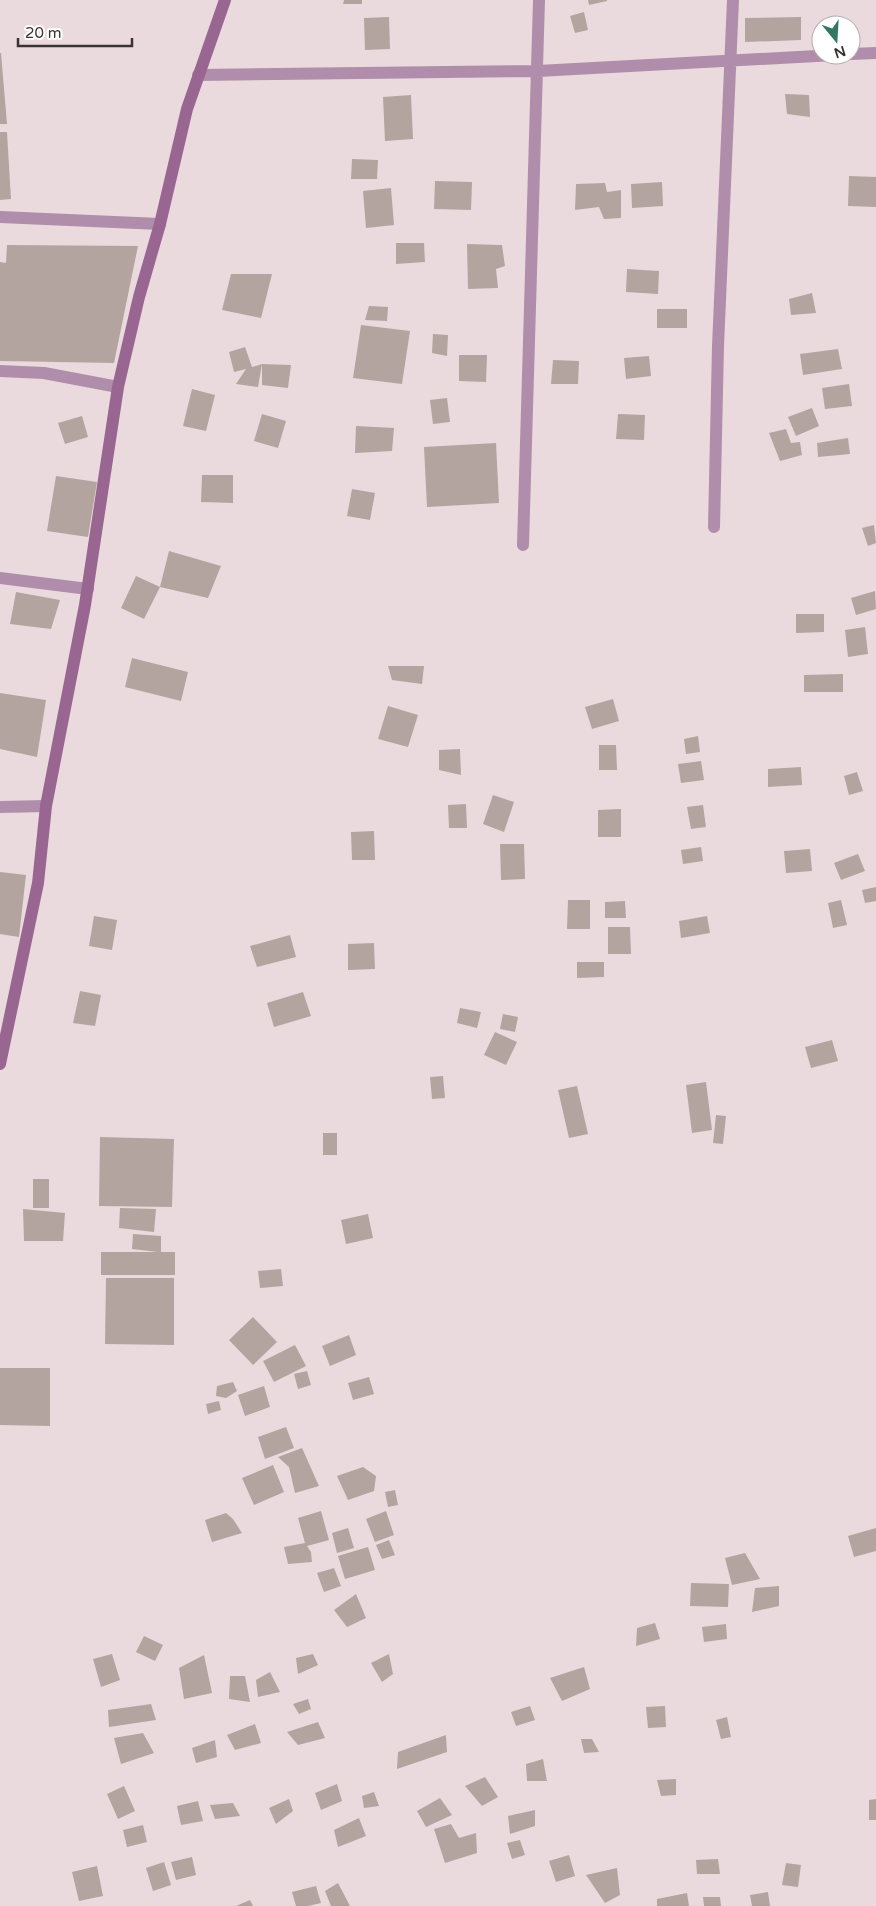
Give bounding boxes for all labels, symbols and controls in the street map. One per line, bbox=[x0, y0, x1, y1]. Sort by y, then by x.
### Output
scale bar bbox=[18, 15, 131, 47]
north arrow bbox=[811, 15, 861, 65]
text: 20 m bbox=[25, 24, 62, 42]
text: N bbox=[832, 42, 848, 62]

